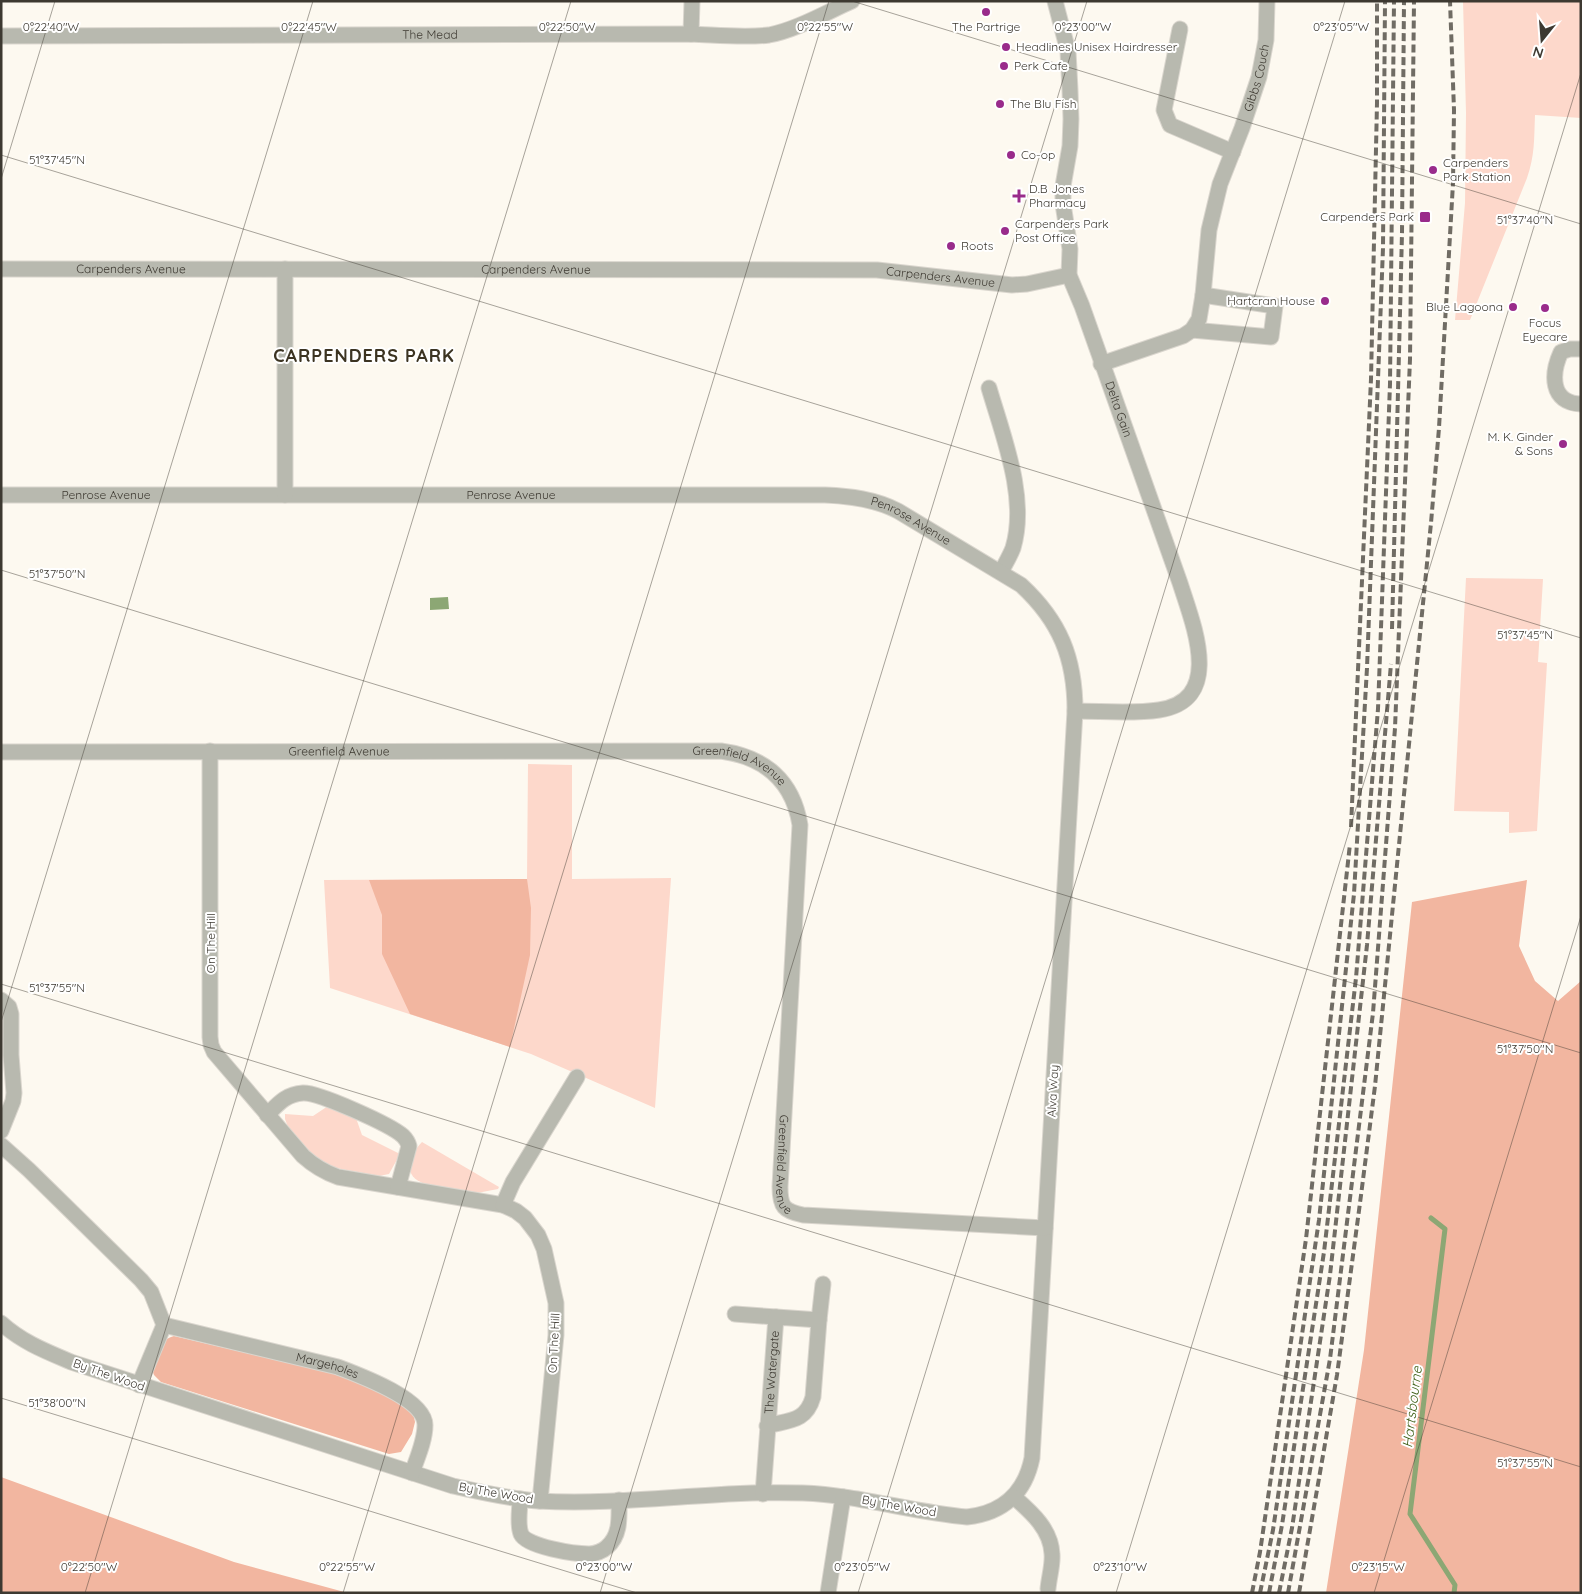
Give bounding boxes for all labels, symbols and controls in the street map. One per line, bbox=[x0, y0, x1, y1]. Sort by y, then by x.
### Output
marker: The Partrige bbox=[980, 6, 992, 18]
north arrow bbox=[1517, 15, 1567, 65]
text: 0°22'40"W bbox=[23, 19, 80, 34]
text: 0°22'45"W bbox=[281, 19, 337, 34]
text: 0°22'50"W bbox=[539, 19, 596, 34]
text: 0°22'55"W bbox=[797, 19, 853, 34]
place label: The Partrige bbox=[952, 19, 1020, 34]
text: 0°23'00"W bbox=[1055, 19, 1112, 34]
text: 0°23'05"W bbox=[1313, 19, 1370, 34]
street label: The Mead bbox=[402, 27, 458, 42]
place label: Headlines Unisex Hairdresser bbox=[1016, 39, 1178, 54]
marker: Headlines Unisex Hairdresser bbox=[1000, 41, 1012, 53]
text: N bbox=[1531, 42, 1546, 63]
street label: Gibbs Couch bbox=[1240, 43, 1272, 113]
place label: Perk Cafe bbox=[1014, 58, 1068, 73]
marker: Perk Cafe bbox=[998, 60, 1010, 72]
place label: The Blu Fish bbox=[1010, 96, 1077, 111]
marker: The Blu Fish bbox=[994, 98, 1006, 110]
place label: Co-op bbox=[1021, 147, 1055, 162]
marker: Co-op bbox=[1005, 149, 1017, 161]
text: 51°37'45"N bbox=[29, 152, 85, 167]
place label: Carpenders Park Station bbox=[1443, 155, 1511, 184]
marker: Carpenders Park Station bbox=[1427, 164, 1439, 176]
place label: D.B Jones Pharmacy bbox=[1029, 181, 1086, 210]
marker: D.B Jones Pharmacy bbox=[1013, 190, 1025, 202]
place label: Carpenders Park bbox=[1320, 209, 1414, 224]
marker: Carpenders Park bbox=[1418, 210, 1432, 224]
text: 51°37'40"N bbox=[1497, 212, 1553, 227]
place label: Carpenders Park Post Office bbox=[1015, 216, 1109, 245]
marker: Carpenders Park Post Office bbox=[999, 225, 1011, 237]
place label: Roots bbox=[961, 238, 994, 253]
marker: Roots bbox=[945, 240, 957, 252]
street label: Carpenders Avenue bbox=[76, 261, 186, 276]
street label: Carpenders Avenue bbox=[481, 262, 591, 277]
street label: Carpenders Avenue bbox=[885, 263, 996, 290]
place label: Hartcran House bbox=[1227, 293, 1315, 308]
marker: Hartcran House bbox=[1319, 295, 1331, 307]
place label: Blue Lagoona bbox=[1426, 299, 1503, 314]
marker: Blue Lagoona bbox=[1507, 301, 1519, 313]
marker: Focus Eyecare bbox=[1539, 302, 1551, 314]
place label: Focus Eyecare bbox=[1523, 315, 1568, 344]
district label: CARPENDERS PARK bbox=[273, 344, 455, 367]
street label: Delta Gain bbox=[1102, 379, 1136, 439]
place label: M. K. Ginder & Sons bbox=[1488, 429, 1553, 458]
marker: M. K. Ginder & Sons bbox=[1557, 438, 1569, 450]
street label: Penrose Avenue bbox=[61, 487, 151, 502]
street label: Penrose Avenue bbox=[466, 487, 556, 502]
street label: Penrose Avenue bbox=[869, 493, 954, 548]
text: 51°37'50"N bbox=[29, 566, 85, 581]
text: 51°37'45"N bbox=[1497, 627, 1553, 642]
street label: Greenfield Avenue bbox=[288, 743, 390, 759]
street label: Greenfield Avenue bbox=[692, 743, 790, 788]
street label: On The Hill bbox=[203, 913, 218, 973]
text: 51°37'55"N bbox=[29, 980, 85, 995]
text: 51°37'50"N bbox=[1497, 1041, 1553, 1056]
street label: Alva Way bbox=[1044, 1064, 1061, 1118]
street label: Greenfield Avenue bbox=[773, 1114, 795, 1218]
street label: On The Hill bbox=[544, 1312, 563, 1373]
street label: The Watergate bbox=[761, 1330, 782, 1415]
street label: Margeholes bbox=[295, 1349, 361, 1381]
street label: By The Wood bbox=[71, 1355, 147, 1394]
water label: Hartsbourne bbox=[1398, 1364, 1426, 1449]
text: 51°38'00"N bbox=[28, 1395, 86, 1410]
text: 51°37'55"N bbox=[1497, 1455, 1553, 1470]
street label: By The Wood bbox=[458, 1479, 534, 1506]
street label: By The Wood bbox=[861, 1492, 937, 1519]
text: 0°22'50"W bbox=[61, 1559, 118, 1574]
text: 0°22'55"W bbox=[319, 1559, 375, 1574]
text: 0°23'00"W bbox=[576, 1559, 633, 1574]
text: 0°23'05"W bbox=[834, 1559, 891, 1574]
text: 0°23'10"W bbox=[1093, 1559, 1147, 1574]
text: 0°23'15"W bbox=[1351, 1559, 1405, 1574]

